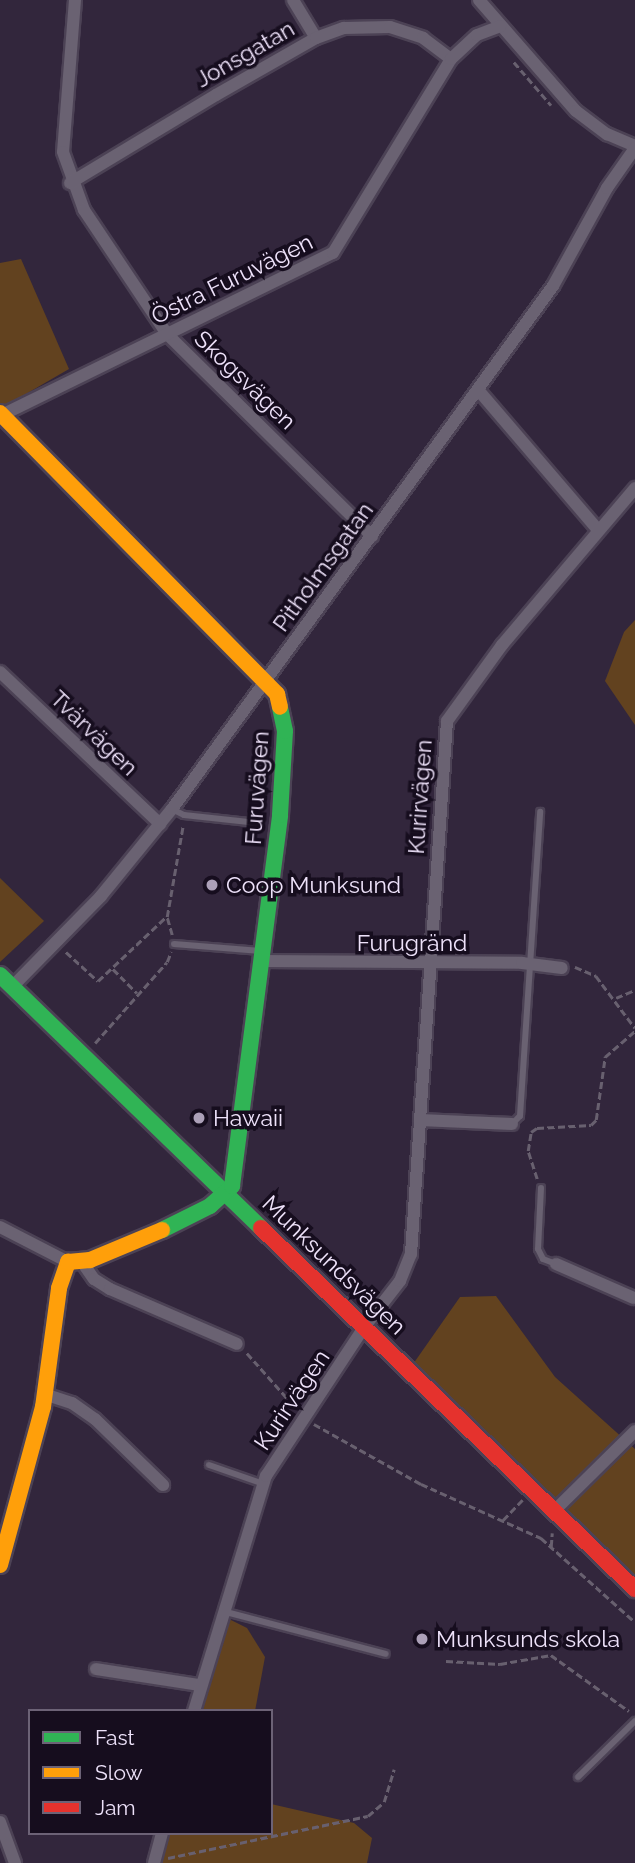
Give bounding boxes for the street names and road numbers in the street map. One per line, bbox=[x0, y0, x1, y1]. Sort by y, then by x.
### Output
street label: Jonsgatan bbox=[191, 15, 299, 93]
street label: Östra Furuvägen bbox=[147, 228, 317, 330]
street label: Skogsvägen bbox=[189, 325, 301, 435]
street label: Pitholmsgatan bbox=[267, 497, 379, 637]
street label: Tvärvägen bbox=[45, 685, 143, 781]
street label: Furuvägen bbox=[239, 730, 275, 846]
street label: Kurirvägen bbox=[402, 739, 438, 855]
street label: Furugränd bbox=[357, 929, 467, 957]
street label: Munksundsvägen bbox=[257, 1190, 411, 1340]
street label: Kurirvägen bbox=[248, 1345, 336, 1455]

